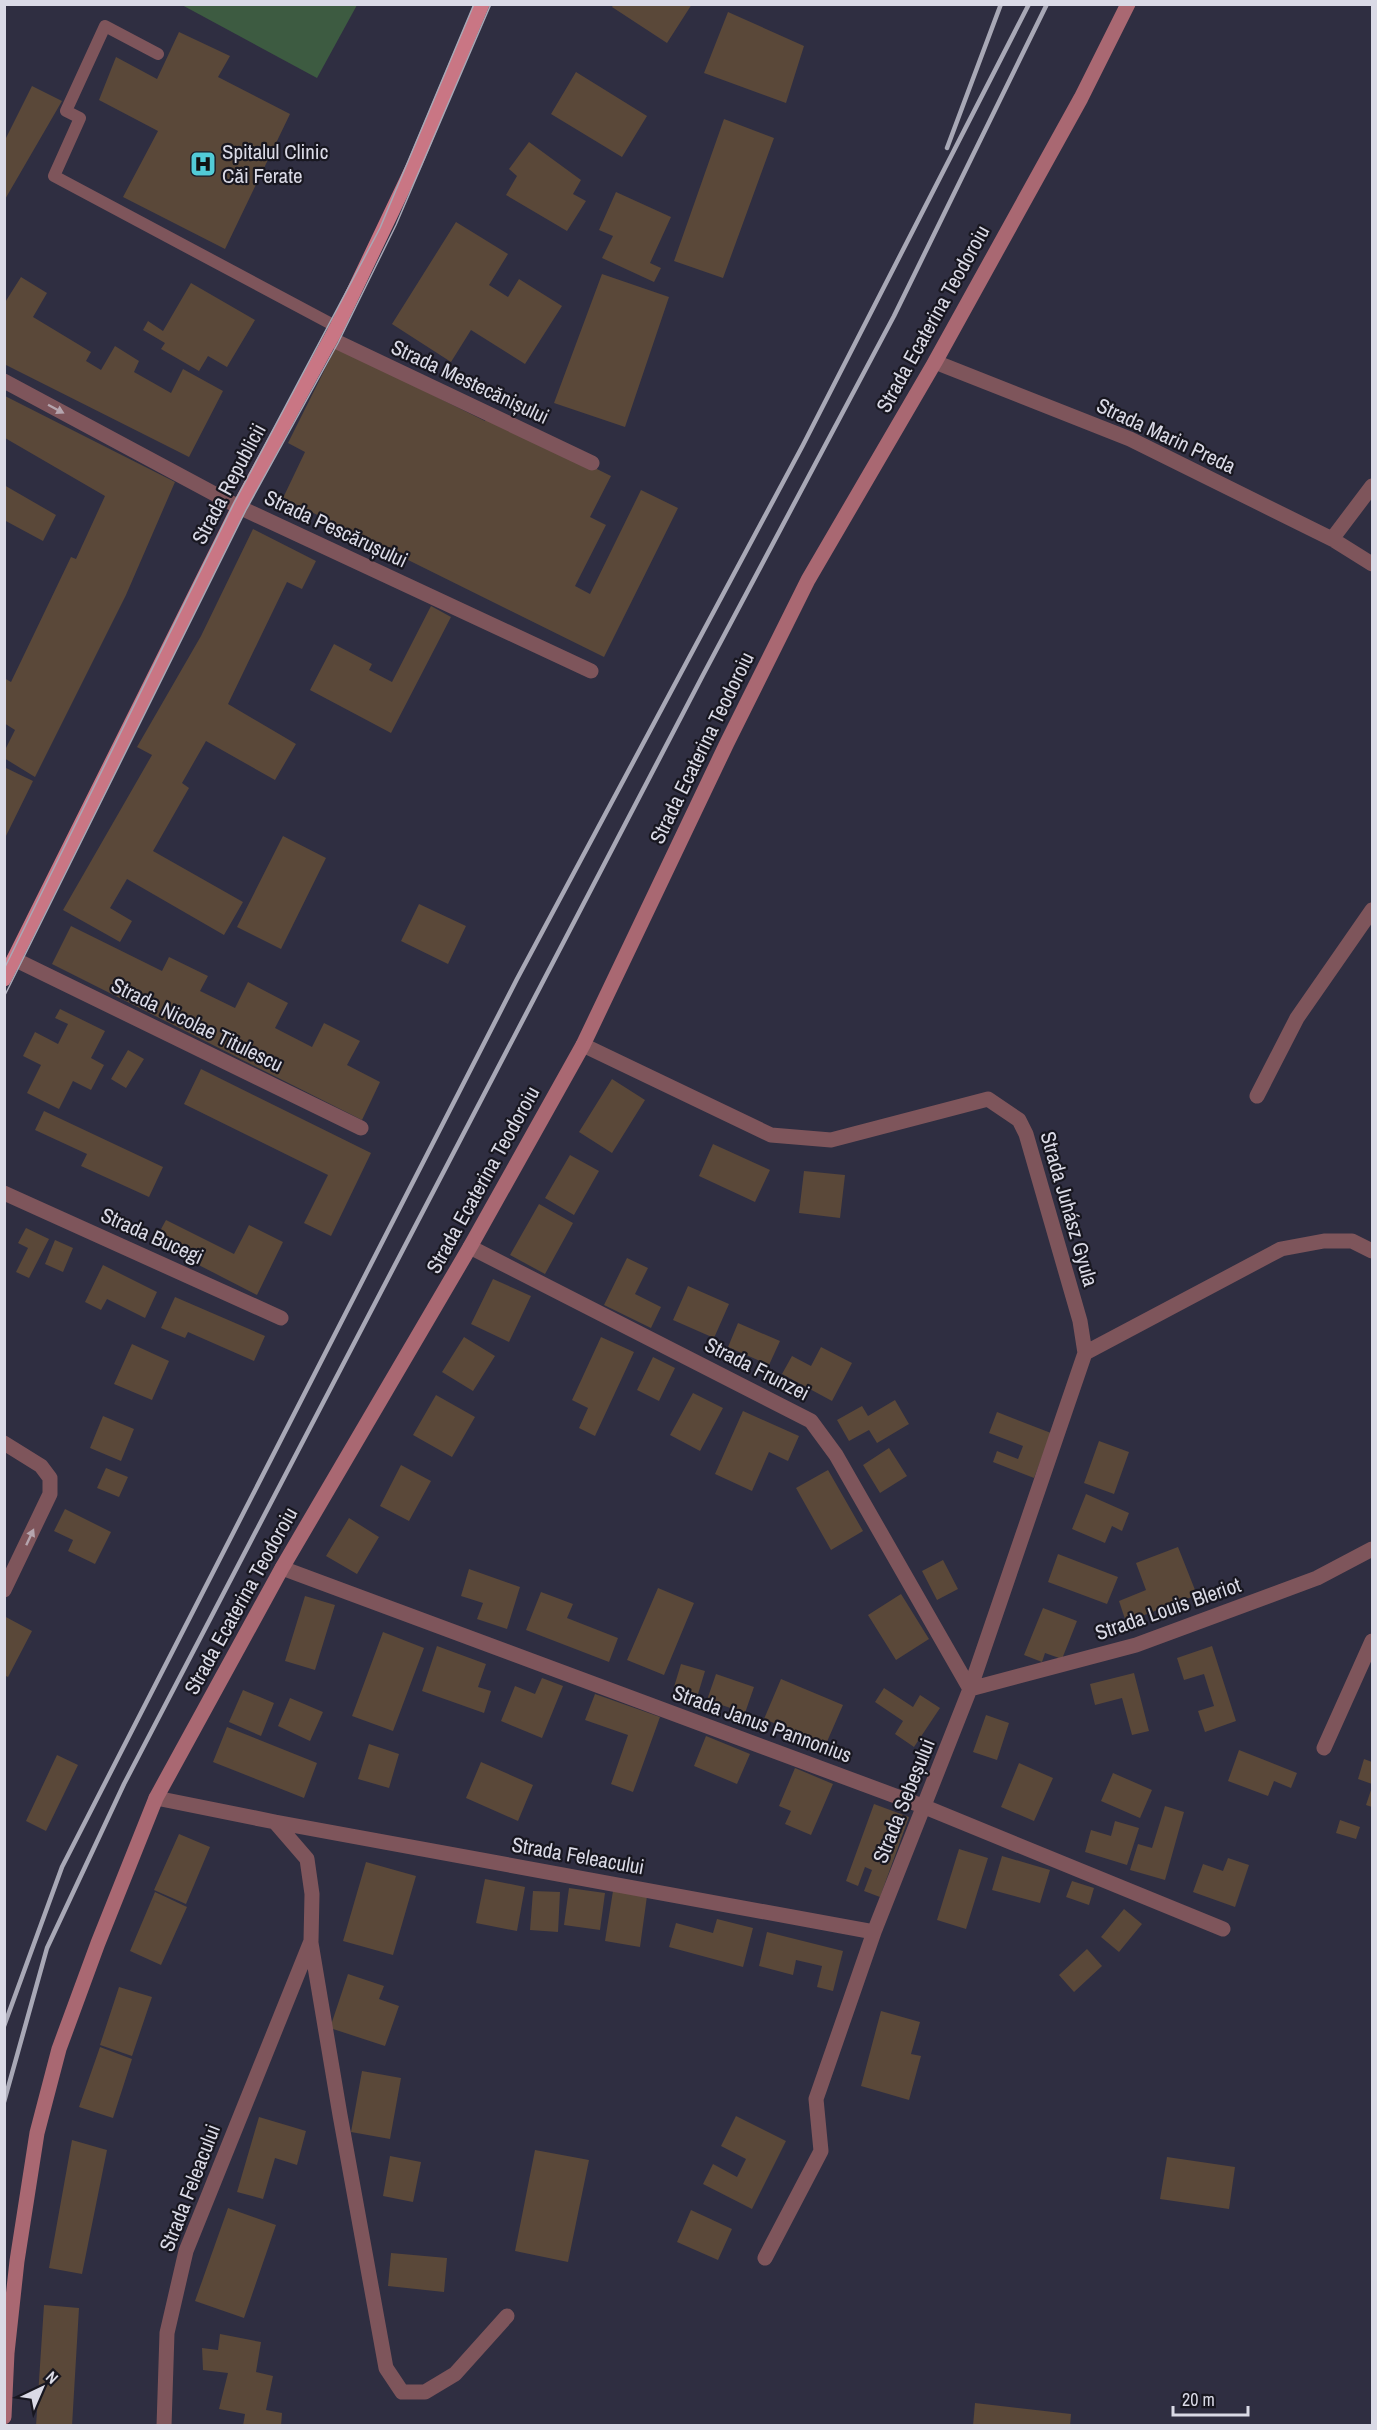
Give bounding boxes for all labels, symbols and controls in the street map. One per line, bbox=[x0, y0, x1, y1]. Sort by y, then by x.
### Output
place label: Spitalul Clinic Căi Ferate bbox=[222, 137, 328, 190]
hospital icon: Spitalul Clinic Căi Ferate bbox=[188, 149, 218, 179]
street label: Strada Ecaterina Teodoroiu bbox=[869, 220, 996, 418]
street label: Strada Mestecănișului bbox=[386, 332, 554, 431]
street label: Strada Marin Preda bbox=[1092, 391, 1241, 481]
one-way arrow bbox=[48, 404, 65, 414]
street label: Strada Republicii bbox=[185, 418, 273, 549]
street label: Strada Pescărușului bbox=[260, 483, 413, 574]
street label: Strada Ecaterina Teodoroiu bbox=[642, 647, 761, 849]
street label: Strada Nicolae Titulescu bbox=[106, 970, 288, 1079]
street label: Strada Ecaterina Teodoroiu bbox=[419, 1081, 546, 1279]
street label: Strada Juhász Gyula bbox=[1034, 1128, 1106, 1290]
street label: Strada Bucegi bbox=[96, 1200, 208, 1271]
street label: Strada Frunzei bbox=[700, 1330, 815, 1407]
street label: Strada Ecaterina Teodoroiu bbox=[177, 1502, 304, 1700]
one-way arrow bbox=[25, 1529, 34, 1546]
street label: Strada Louis Bleriot bbox=[1091, 1570, 1245, 1647]
street label: Strada Janus Pannonius bbox=[669, 1678, 856, 1769]
street label: Strada Sebeșului bbox=[865, 1734, 942, 1867]
street label: Strada Feleacului bbox=[510, 1830, 647, 1881]
street label: Strada Feleacului bbox=[152, 2120, 227, 2256]
north arrow bbox=[12, 2358, 72, 2418]
text: N bbox=[41, 2366, 63, 2388]
scale bar bbox=[1173, 2379, 1248, 2417]
text: 20 m bbox=[1182, 2387, 1215, 2412]

